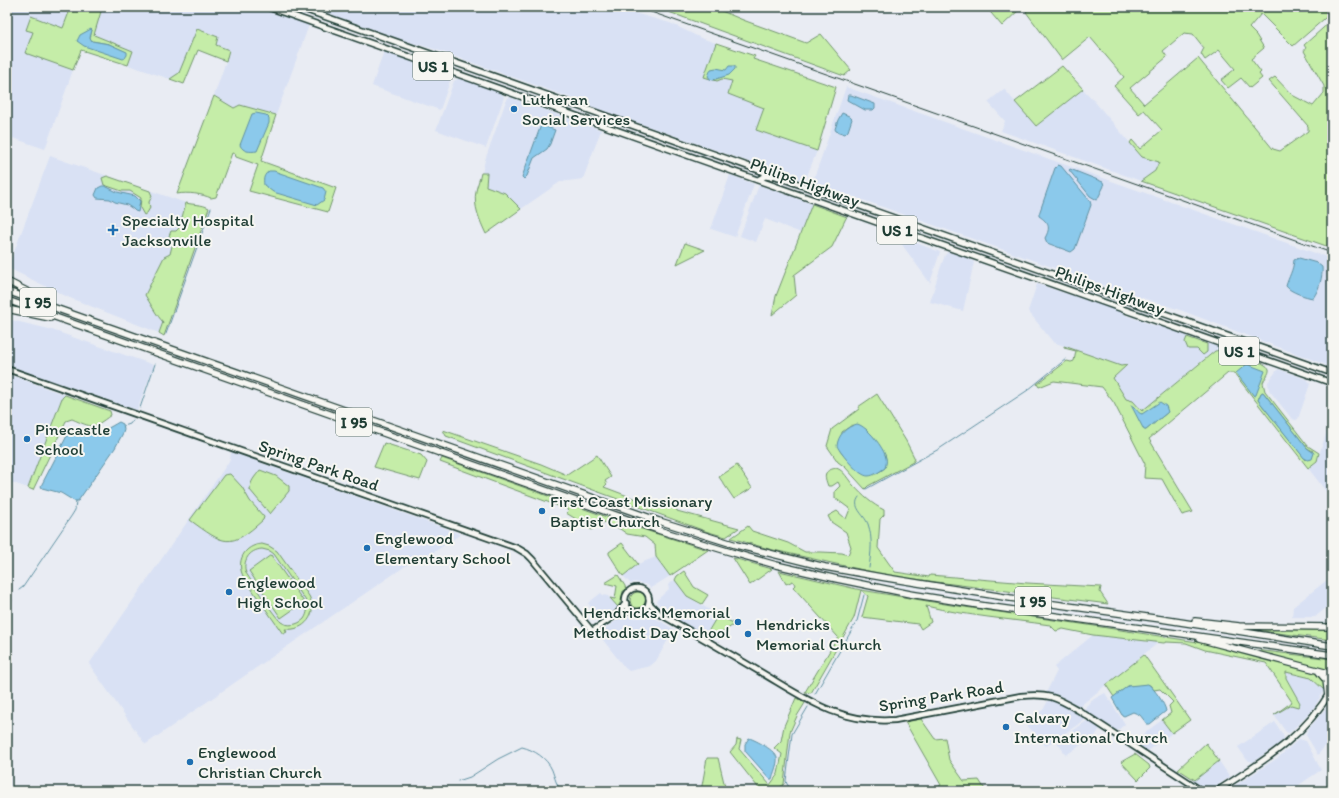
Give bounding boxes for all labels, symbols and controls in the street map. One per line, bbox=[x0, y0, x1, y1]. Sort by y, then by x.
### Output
road number: US 1 bbox=[413, 52, 453, 80]
place label: Lutheran Social Services bbox=[522, 89, 630, 129]
marker: Lutheran Social Services bbox=[509, 104, 519, 114]
street label: Philips Highway bbox=[748, 153, 862, 211]
place label: Specialty Hospital Jacksonville bbox=[122, 210, 254, 250]
road number: US 1 bbox=[877, 216, 917, 244]
marker: Specialty Hospital Jacksonville bbox=[107, 224, 119, 236]
street label: Philips Highway bbox=[1053, 261, 1167, 319]
road number: I 95 bbox=[20, 288, 56, 316]
road number: US 1 bbox=[1219, 337, 1259, 365]
road number: I 95 bbox=[336, 408, 372, 436]
place label: Pinecastle School bbox=[35, 419, 110, 459]
marker: Pinecastle School bbox=[22, 434, 32, 444]
street label: Spring Park Road bbox=[256, 435, 382, 495]
place label: First Coast Missionary Baptist Church bbox=[550, 491, 712, 531]
marker: First Coast Missionary Baptist Church bbox=[537, 506, 547, 516]
place label: Englewood Elementary School bbox=[375, 528, 511, 568]
marker: Englewood Elementary School bbox=[362, 543, 372, 553]
place label: Englewood High School bbox=[237, 572, 323, 612]
marker: Englewood High School bbox=[224, 587, 234, 597]
road number: I 95 bbox=[1015, 587, 1051, 615]
place label: Hendricks Memorial Methodist Day School bbox=[573, 602, 730, 642]
place label: Hendricks Memorial Church bbox=[756, 614, 882, 654]
marker: Hendricks Memorial Methodist Day School bbox=[733, 617, 743, 627]
marker: Hendricks Memorial Church bbox=[743, 629, 753, 639]
street label: Spring Park Road bbox=[877, 676, 1005, 716]
place label: Calvary International Church bbox=[1014, 707, 1168, 747]
marker: Calvary International Church bbox=[1001, 722, 1011, 732]
place label: Englewood Christian Church bbox=[198, 742, 322, 782]
marker: Englewood Christian Church bbox=[185, 757, 195, 767]

